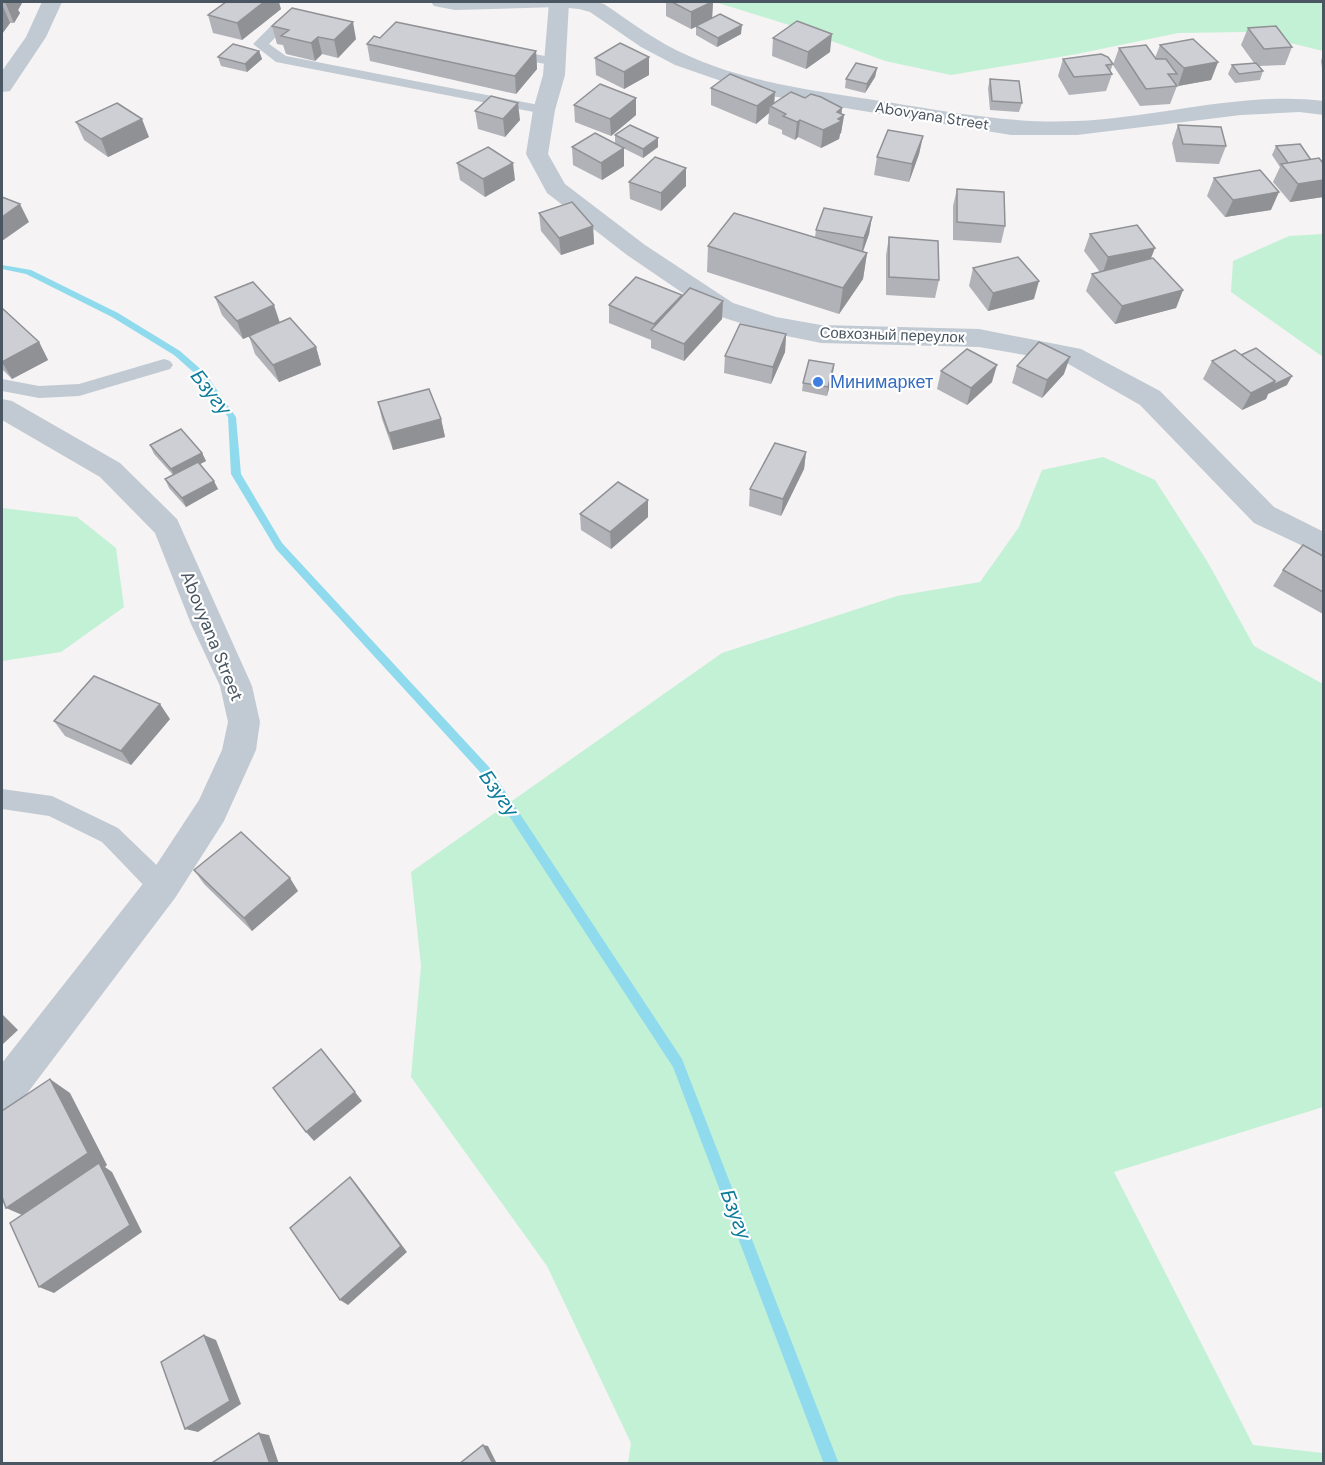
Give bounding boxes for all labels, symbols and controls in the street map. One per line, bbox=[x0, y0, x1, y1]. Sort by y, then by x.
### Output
street label: Abovyana Street bbox=[874, 97, 991, 135]
street label: Совхозный переулок bbox=[819, 322, 965, 348]
water label: Бзугу bbox=[185, 364, 238, 421]
place label: Минимаркет bbox=[830, 370, 933, 394]
marker: Минимаркет bbox=[811, 375, 825, 389]
street label: Abovyana Street bbox=[175, 567, 249, 705]
water label: Бзугу bbox=[474, 764, 525, 822]
water label: Бзугу bbox=[715, 1185, 758, 1244]

